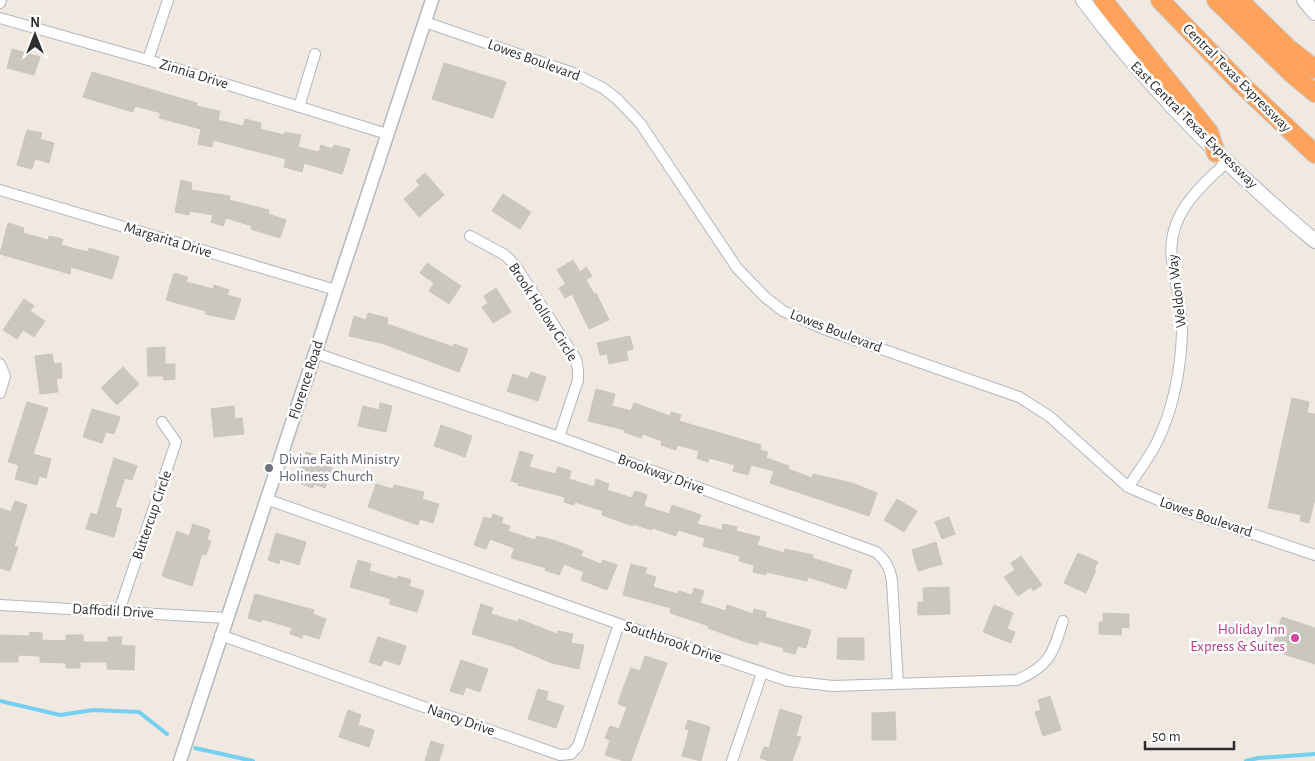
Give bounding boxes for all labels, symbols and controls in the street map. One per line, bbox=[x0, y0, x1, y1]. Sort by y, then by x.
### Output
north arrow bbox=[10, 10, 60, 60]
text: N bbox=[30, 16, 40, 30]
street label: Central Texas Expressway bbox=[1180, 21, 1294, 135]
street label: Lowes Boulevard bbox=[486, 36, 582, 84]
street label: Zinnia Drive bbox=[158, 56, 230, 92]
street label: East Central Texas Expressway bbox=[1128, 59, 1261, 192]
street label: Margarita Drive bbox=[122, 220, 214, 261]
street label: Weldon Way bbox=[1165, 253, 1189, 329]
street label: Brook Hollow Circle bbox=[506, 260, 580, 364]
street label: Lowes Boulevard bbox=[788, 307, 884, 355]
street label: Florence Road bbox=[286, 339, 326, 421]
street label: Brookway Drive bbox=[616, 451, 706, 497]
place label: Divine Faith Ministry Holiness Church bbox=[279, 452, 400, 484]
marker: Divine Faith Ministry Holiness Church bbox=[263, 462, 275, 474]
street label: Buttercup Circle bbox=[130, 469, 174, 561]
street label: Lowes Boulevard bbox=[1158, 494, 1255, 540]
street label: Daffodil Drive bbox=[72, 601, 154, 621]
street label: Southbrook Drive bbox=[622, 618, 724, 666]
place label: Holiday Inn Express & Suites bbox=[1190, 622, 1285, 654]
marker: Holiday Inn Express & Suites bbox=[1289, 632, 1301, 644]
street label: Nancy Drive bbox=[425, 701, 497, 739]
scale bar bbox=[1145, 718, 1234, 750]
text: 50 m bbox=[1152, 729, 1181, 744]

